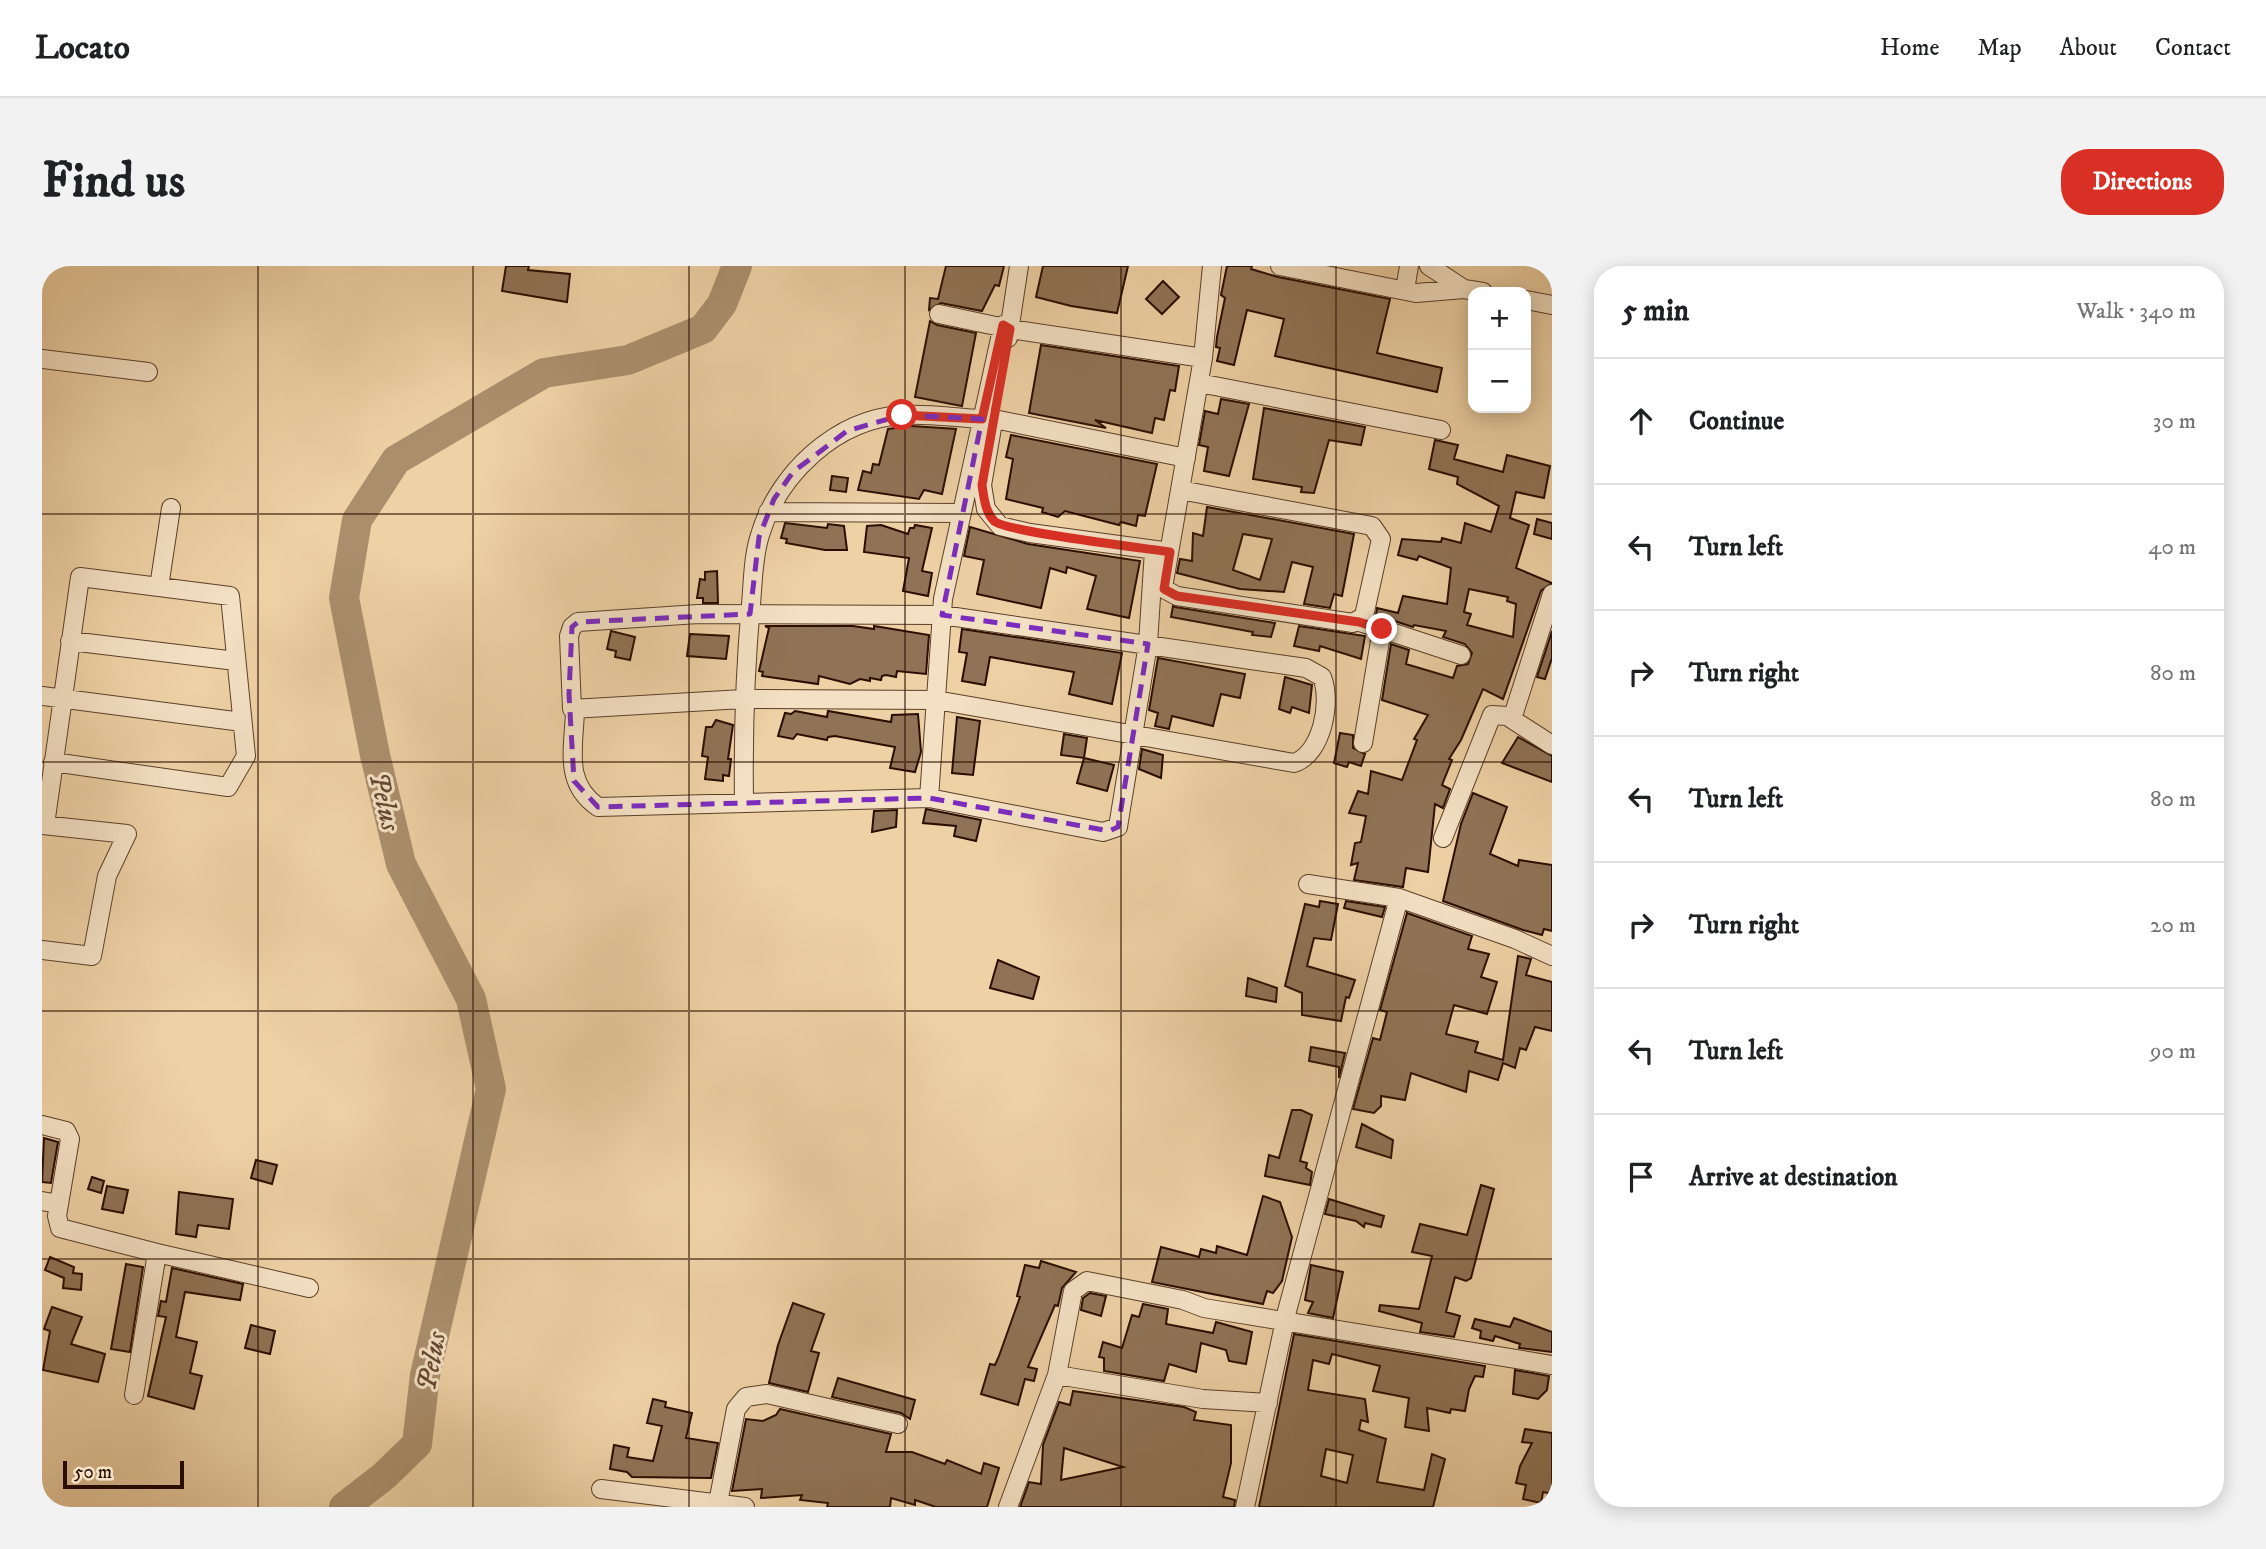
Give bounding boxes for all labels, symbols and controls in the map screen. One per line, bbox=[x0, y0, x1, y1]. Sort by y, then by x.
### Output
text: Locato bbox=[35, 28, 130, 69]
text: Home bbox=[1880, 33, 1939, 63]
text: Map bbox=[1977, 33, 2022, 63]
text: About bbox=[2060, 33, 2117, 63]
text: Contact bbox=[2155, 33, 2231, 63]
button: Directions bbox=[2061, 149, 2224, 215]
text: Find us bbox=[42, 151, 185, 213]
map controls bbox=[1468, 287, 1531, 413]
button: + bbox=[1468, 287, 1531, 350]
text: 5 min bbox=[1622, 293, 1689, 330]
text: Walk · 340 m bbox=[2076, 297, 2196, 326]
button: − bbox=[1468, 350, 1531, 413]
route start bbox=[886, 399, 917, 430]
icon: ahead bbox=[1622, 402, 1660, 440]
text: Continue bbox=[1689, 405, 1784, 438]
text: 30 m bbox=[2153, 407, 2196, 436]
icon: left bbox=[1622, 528, 1660, 566]
text: Turn left bbox=[1689, 531, 1783, 564]
text: 40 m bbox=[2148, 533, 2196, 562]
route end bbox=[1366, 613, 1397, 644]
icon: right bbox=[1622, 654, 1660, 692]
text: Turn right bbox=[1689, 657, 1799, 690]
text: 80 m bbox=[2150, 659, 2196, 688]
water label: Pelus bbox=[361, 768, 408, 835]
icon: left bbox=[1622, 780, 1660, 818]
text: Turn left bbox=[1689, 783, 1783, 816]
text: 80 m bbox=[2150, 785, 2196, 814]
icon: right bbox=[1622, 906, 1660, 944]
text: Turn right bbox=[1689, 909, 1799, 942]
text: 20 m bbox=[2150, 911, 2196, 940]
icon: left bbox=[1622, 1032, 1660, 1070]
text: Turn left bbox=[1689, 1035, 1783, 1068]
text: 90 m bbox=[2150, 1037, 2196, 1066]
icon: arrive bbox=[1622, 1158, 1660, 1196]
text: Arrive at destination bbox=[1689, 1161, 1898, 1194]
water label: Pelus bbox=[409, 1328, 454, 1394]
scale bar bbox=[63, 1458, 184, 1490]
text: 50 m bbox=[74, 1461, 112, 1484]

